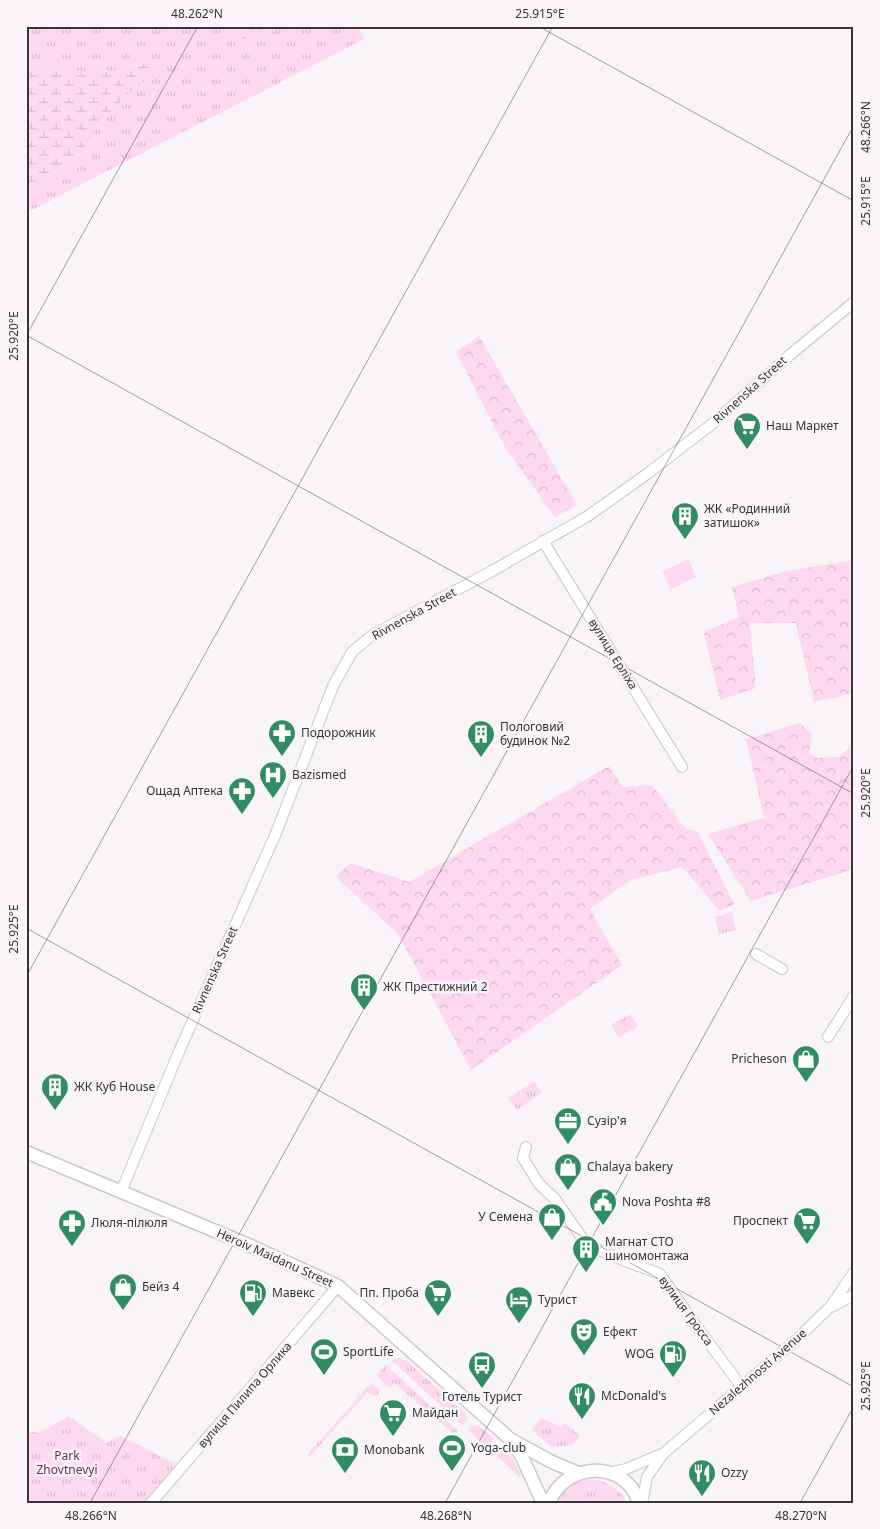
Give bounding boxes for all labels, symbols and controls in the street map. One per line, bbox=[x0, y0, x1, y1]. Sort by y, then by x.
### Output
text: 48.262°N bbox=[171, 5, 223, 22]
text: 25.915°E bbox=[515, 5, 565, 22]
text: 48.266°N bbox=[857, 101, 874, 153]
text: 25.915°E bbox=[857, 176, 874, 226]
text: 25.920°E bbox=[5, 311, 22, 361]
street label: Rivnenska Street bbox=[709, 351, 791, 427]
supermarket icon: Наш Маркет bbox=[732, 411, 762, 450]
place label: Наш Маркет bbox=[766, 417, 839, 434]
place label: ЖК «Родинний затишок» bbox=[704, 500, 790, 531]
building icon: ЖК «Родинний затишок» bbox=[670, 501, 700, 540]
street label: Rivnenska Street bbox=[369, 583, 459, 644]
street label: вулиця Ерліха bbox=[585, 615, 642, 692]
pharmacy icon: Подорожник bbox=[267, 718, 297, 757]
place label: Пологовий будинок №2 bbox=[500, 718, 570, 749]
building icon: Пологовий будинок №2 bbox=[466, 719, 496, 758]
place label: Подорожник bbox=[301, 724, 376, 741]
hospital icon: Bazismed bbox=[258, 760, 288, 799]
place label: Bazismed bbox=[292, 766, 346, 783]
text: 25.920°E bbox=[857, 768, 874, 818]
pharmacy icon: Ощад Аптека bbox=[227, 776, 257, 815]
place label: Ощад Аптека bbox=[146, 782, 223, 799]
text: 25.925°E bbox=[5, 904, 22, 954]
street label: Rivnenska Street bbox=[188, 923, 242, 1016]
building icon: ЖК Престижний 2 bbox=[349, 972, 379, 1011]
place label: ЖК Престижний 2 bbox=[383, 978, 488, 995]
shop icon: Pricheson bbox=[791, 1044, 821, 1083]
place label: Pricheson bbox=[731, 1050, 787, 1067]
building icon: ЖК Куб House bbox=[40, 1072, 70, 1111]
place label: ЖК Куб House bbox=[74, 1078, 156, 1095]
office icon: Сузір'я bbox=[553, 1106, 583, 1145]
place label: Сузір'я bbox=[587, 1112, 627, 1129]
shop icon: Chalaya bakery bbox=[553, 1152, 583, 1191]
place label: Chalaya bakery bbox=[587, 1158, 674, 1175]
public building icon: Nova Poshta #8 bbox=[588, 1187, 618, 1226]
place label: Nova Poshta #8 bbox=[622, 1193, 711, 1210]
shop icon: У Семена bbox=[537, 1202, 567, 1241]
supermarket icon: Проспект bbox=[792, 1206, 822, 1245]
pharmacy icon: Люля-пілюля bbox=[57, 1208, 87, 1247]
place label: У Семена bbox=[478, 1208, 533, 1225]
place label: Проспект bbox=[733, 1212, 788, 1229]
place label: Люля-пілюля bbox=[91, 1214, 168, 1231]
street label: Heroiv Maidanu Street bbox=[214, 1224, 337, 1291]
place label: Магнат СТО шиномонтажа bbox=[605, 1233, 689, 1264]
building icon: Магнат СТО шиномонтажа bbox=[571, 1234, 601, 1273]
shop icon: Бейз 4 bbox=[108, 1272, 138, 1311]
street label: вулиця Гросса bbox=[655, 1272, 718, 1349]
place label: Бейз 4 bbox=[142, 1278, 179, 1295]
fuel station icon: Мавекс bbox=[238, 1278, 268, 1317]
supermarket icon: Пп. Проба bbox=[423, 1278, 453, 1317]
place label: Мавекс bbox=[272, 1284, 315, 1301]
place label: Пп. Проба bbox=[360, 1284, 419, 1301]
hotel icon: Турист bbox=[504, 1285, 534, 1324]
place label: Турист bbox=[538, 1291, 577, 1308]
theatre icon: Ефект bbox=[569, 1317, 599, 1356]
place label: Ефект bbox=[603, 1323, 638, 1340]
street label: Nezalezhnosti Avenue bbox=[705, 1324, 810, 1419]
sports icon: SportLife bbox=[309, 1337, 339, 1376]
street label: вулиця Пилипа Орлика bbox=[194, 1338, 296, 1451]
fuel station icon: WOG bbox=[658, 1339, 688, 1378]
place label: SportLife bbox=[343, 1343, 394, 1360]
place label: WOG bbox=[625, 1345, 654, 1362]
bus stop icon: Готель Турист bbox=[467, 1350, 497, 1389]
text: 25.925°E bbox=[857, 1361, 874, 1411]
restaurant icon: McDonald's bbox=[567, 1381, 597, 1420]
place label: McDonald's bbox=[601, 1387, 667, 1404]
place label: Готель Турист bbox=[442, 1388, 523, 1405]
supermarket icon: Майдан bbox=[378, 1398, 408, 1437]
place label: Майдан bbox=[412, 1404, 458, 1421]
sports icon: Yoga-club bbox=[437, 1433, 467, 1472]
bank icon: Monobank bbox=[330, 1435, 360, 1474]
place label: Yoga-club bbox=[471, 1439, 526, 1456]
place label: Monobank bbox=[364, 1441, 425, 1458]
park label: Park Zhovtnevyi bbox=[37, 1447, 98, 1478]
restaurant icon: Ozzy bbox=[687, 1458, 717, 1497]
place label: Ozzy bbox=[721, 1464, 749, 1481]
text: 48.266°N bbox=[65, 1507, 117, 1524]
text: 48.268°N bbox=[420, 1507, 472, 1524]
text: 48.270°N bbox=[775, 1507, 827, 1524]

